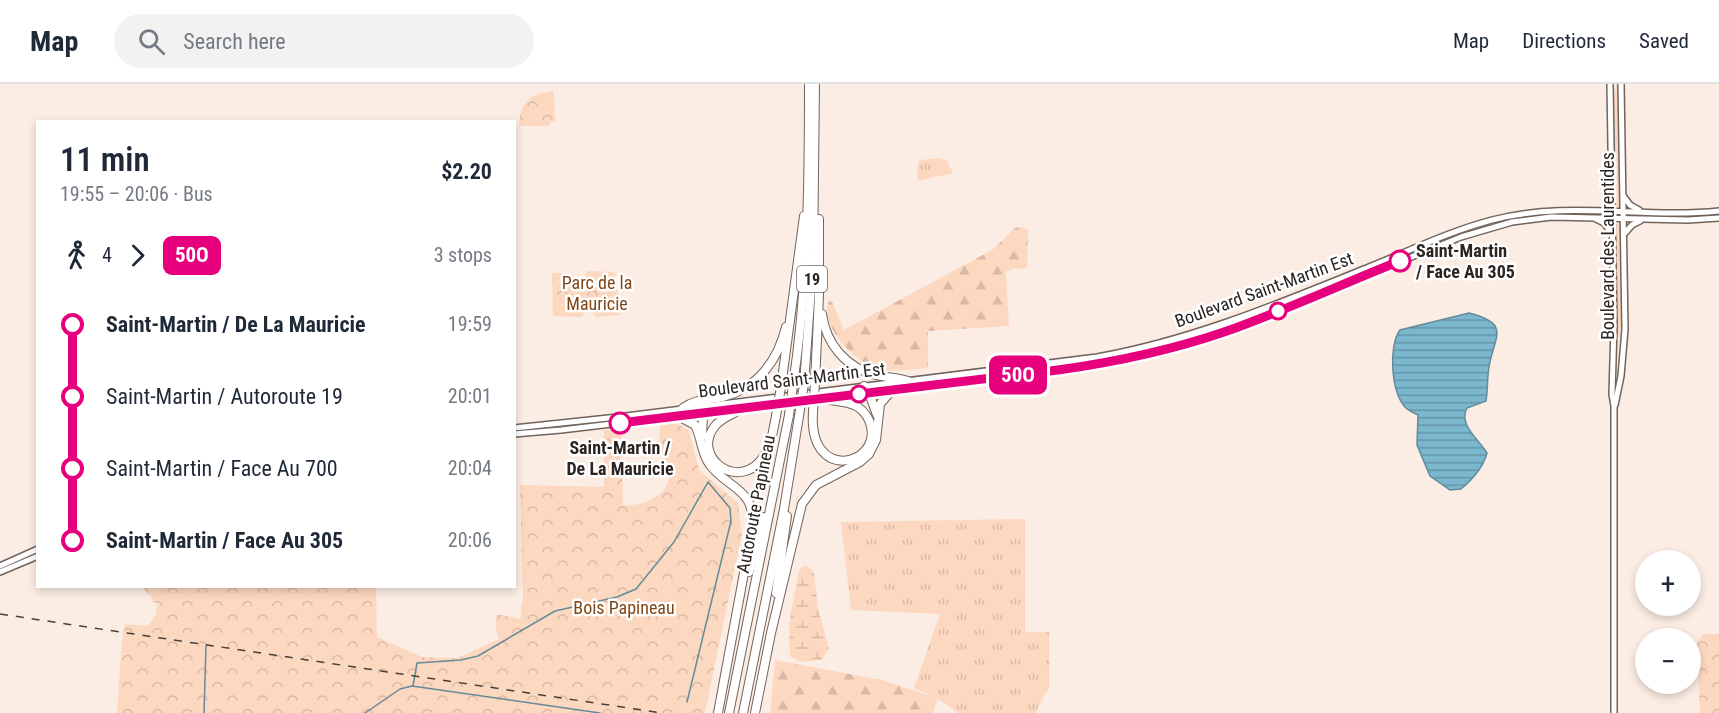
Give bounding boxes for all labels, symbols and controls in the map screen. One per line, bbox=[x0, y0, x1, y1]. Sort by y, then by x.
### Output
search box bbox=[114, 14, 534, 68]
text: Map bbox=[30, 25, 78, 58]
icon: search bbox=[135, 25, 168, 58]
text: Search here bbox=[183, 29, 286, 54]
text: Map bbox=[1453, 29, 1489, 53]
text: Directions bbox=[1522, 29, 1606, 53]
text: Saved bbox=[1639, 29, 1689, 53]
text: 11 min bbox=[60, 140, 150, 179]
street label: Boulevard des Laurentides bbox=[1597, 152, 1618, 340]
text: $2.20 bbox=[441, 159, 492, 184]
text: 19:55 – 20:06 · Bus bbox=[60, 182, 213, 206]
icon: walk bbox=[60, 239, 93, 272]
icon: forward bbox=[121, 239, 154, 272]
place label: Saint-Martin / Face Au 305 bbox=[1415, 240, 1515, 282]
text: 4 bbox=[102, 243, 112, 267]
text: 50O bbox=[175, 243, 209, 267]
text: 3 stops bbox=[434, 243, 492, 267]
street label: Boulevard Saint-Martin Est bbox=[1172, 247, 1356, 332]
marker: Saint-Martin / Face Au 305 bbox=[1389, 250, 1411, 272]
road number: 19 bbox=[797, 266, 827, 292]
park label: Parc de la Mauricie bbox=[562, 272, 632, 314]
unlabelled marker bbox=[1269, 302, 1287, 320]
text: Saint-Martin / De La Mauricie bbox=[106, 312, 366, 337]
text: 19:59 bbox=[448, 312, 492, 336]
line badge: 50O bbox=[984, 356, 1052, 394]
street label: Boulevard Saint-Martin Est bbox=[697, 358, 887, 401]
text: 50O bbox=[1001, 363, 1035, 387]
text: Saint-Martin / Autoroute 19 bbox=[106, 384, 343, 409]
text: 20:01 bbox=[448, 384, 492, 408]
unlabelled marker bbox=[850, 385, 868, 403]
marker: Saint-Martin / De La Mauricie bbox=[609, 412, 631, 434]
street label: Autoroute Papineau bbox=[732, 433, 779, 575]
place label: Saint-Martin / De La Mauricie bbox=[566, 437, 674, 479]
text: Saint-Martin / Face Au 700 bbox=[106, 456, 338, 481]
text: 20:04 bbox=[448, 456, 492, 480]
text: Saint-Martin / Face Au 305 bbox=[106, 528, 343, 553]
text: 20:06 bbox=[448, 528, 492, 552]
map controls bbox=[1635, 550, 1701, 694]
button: + bbox=[1635, 550, 1701, 616]
park label: Bois Papineau bbox=[573, 597, 675, 618]
button: − bbox=[1635, 628, 1701, 694]

